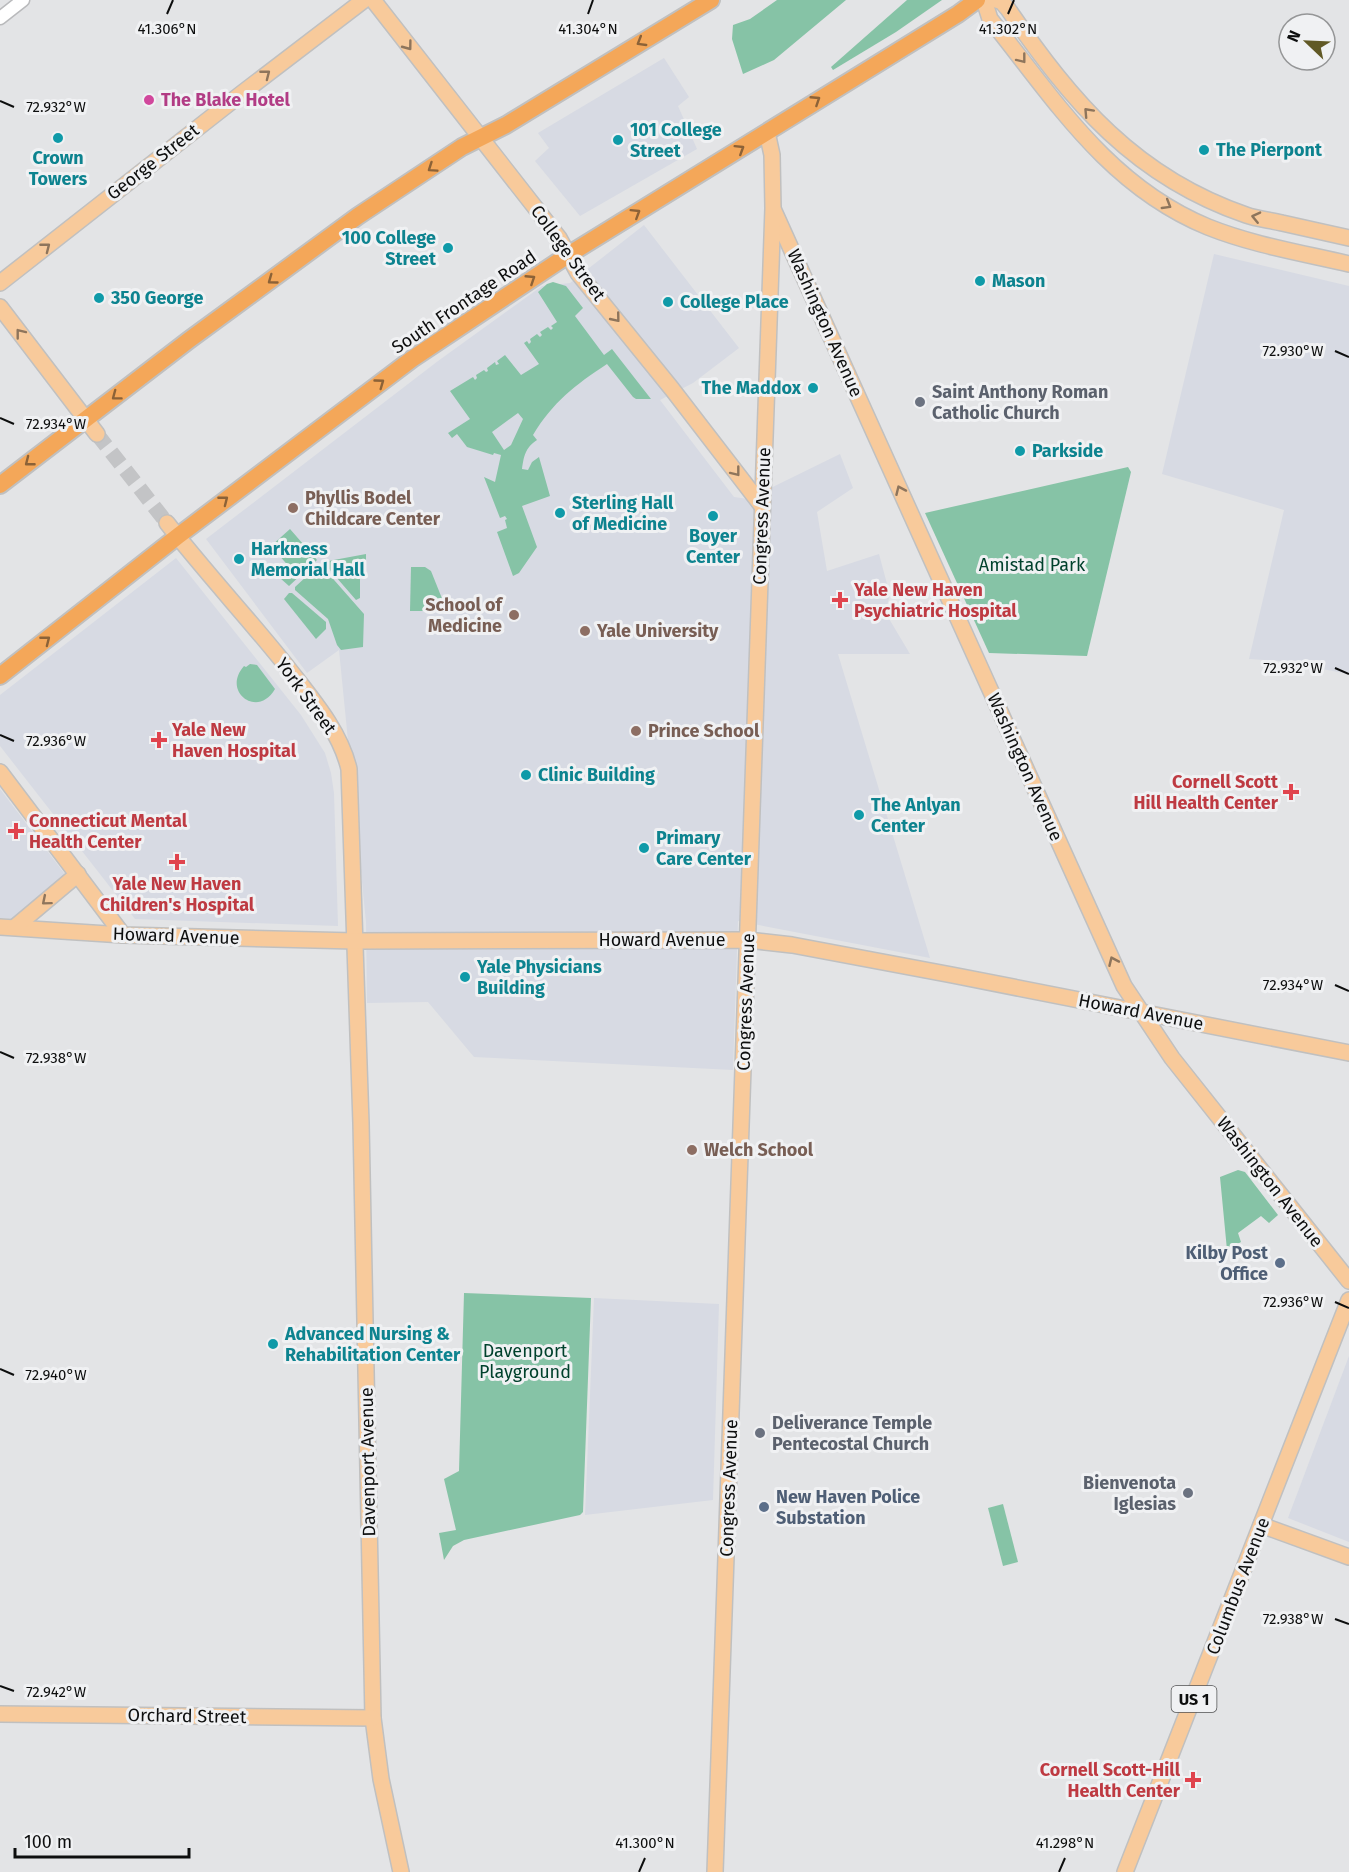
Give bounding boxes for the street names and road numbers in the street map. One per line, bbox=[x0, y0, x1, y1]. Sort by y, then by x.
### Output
street label: George Street bbox=[103, 119, 204, 205]
street label: College Street bbox=[526, 201, 610, 306]
street label: South Frontage Road bbox=[388, 246, 540, 358]
street label: Washington Avenue bbox=[782, 246, 868, 400]
street label: Congress Avenue bbox=[749, 447, 775, 585]
street label: York Street bbox=[271, 653, 341, 739]
street label: Washington Avenue bbox=[982, 690, 1068, 844]
street label: Howard Avenue bbox=[112, 923, 240, 949]
street label: Howard Avenue bbox=[599, 929, 725, 951]
street label: Congress Avenue bbox=[733, 933, 759, 1071]
street label: Howard Avenue bbox=[1077, 989, 1205, 1035]
street label: Washington Avenue bbox=[1212, 1112, 1328, 1252]
street label: Davenport Avenue bbox=[356, 1387, 380, 1537]
street label: Congress Avenue bbox=[716, 1419, 742, 1557]
street label: Columbus Avenue bbox=[1202, 1514, 1274, 1658]
road number: US 1 bbox=[1172, 1686, 1216, 1712]
street label: Orchard Street bbox=[128, 1704, 247, 1728]

